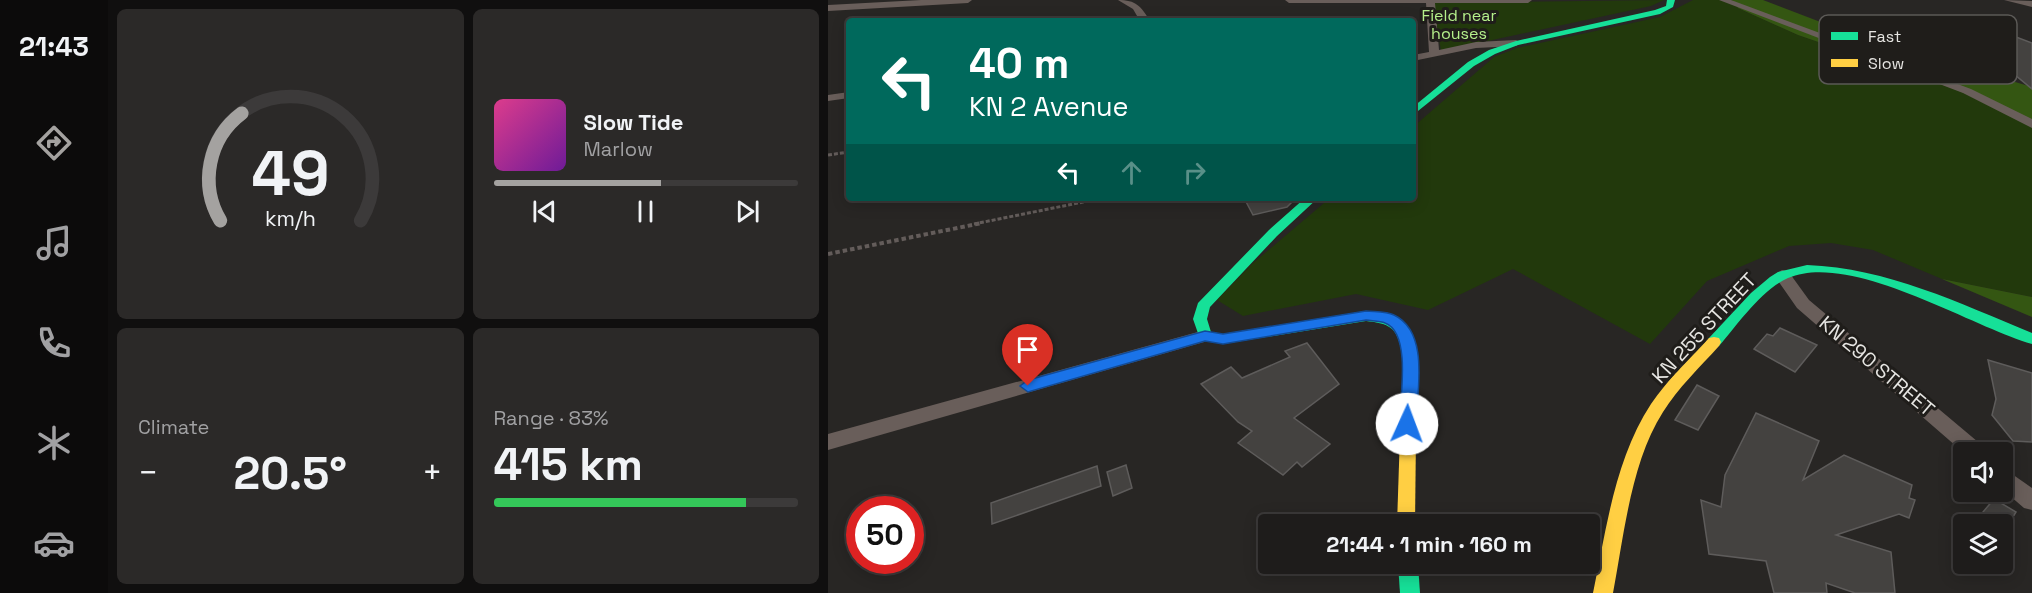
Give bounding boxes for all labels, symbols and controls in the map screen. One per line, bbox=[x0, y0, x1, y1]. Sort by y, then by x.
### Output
park label: Field near houses bbox=[1422, 5, 1496, 44]
legend bbox=[1819, 15, 2017, 84]
text: Fast bbox=[1868, 26, 1901, 47]
text: 21:43 bbox=[19, 29, 89, 64]
text: 40 m bbox=[969, 37, 1069, 90]
icon: left bbox=[870, 42, 948, 120]
text: Slow bbox=[1868, 53, 1904, 74]
text: KN 2 Avenue bbox=[969, 89, 1129, 124]
text: Slow Tide bbox=[584, 108, 684, 136]
icon: directions bbox=[33, 122, 75, 164]
text: 49 bbox=[251, 134, 329, 213]
text: Marlow bbox=[584, 136, 653, 162]
icon: left bbox=[1052, 156, 1085, 189]
icon: ahead bbox=[1115, 156, 1148, 189]
icon: right bbox=[1178, 156, 1211, 189]
icon: previous bbox=[528, 195, 561, 228]
icon: pause bbox=[629, 195, 662, 228]
icon: next bbox=[731, 195, 764, 228]
text: km/h bbox=[265, 205, 316, 232]
icon: music bbox=[33, 222, 75, 264]
street label: KN 255 STREET bbox=[1646, 267, 1762, 389]
street label: KN 290 STREET bbox=[1814, 310, 1940, 422]
icon: phone bbox=[33, 322, 75, 364]
pin bbox=[1002, 324, 1053, 386]
icon: arrive bbox=[1011, 333, 1044, 366]
position arrow bbox=[1375, 392, 1439, 456]
text: Range · 83% bbox=[494, 405, 609, 431]
text: Climate bbox=[138, 414, 209, 440]
icon: climate bbox=[33, 422, 75, 464]
text: 415 km bbox=[494, 436, 643, 493]
map controls bbox=[1953, 442, 2013, 574]
button: sound bbox=[1953, 442, 2013, 502]
text: 20.5° bbox=[234, 445, 347, 502]
text: − bbox=[138, 452, 158, 494]
text: + bbox=[422, 452, 443, 494]
speed limit sign: 50 bbox=[846, 496, 924, 574]
button: layers bbox=[1953, 514, 2013, 574]
icon: car bbox=[33, 522, 75, 564]
text: 21:44 · 1 min · 160 m bbox=[1326, 530, 1532, 558]

